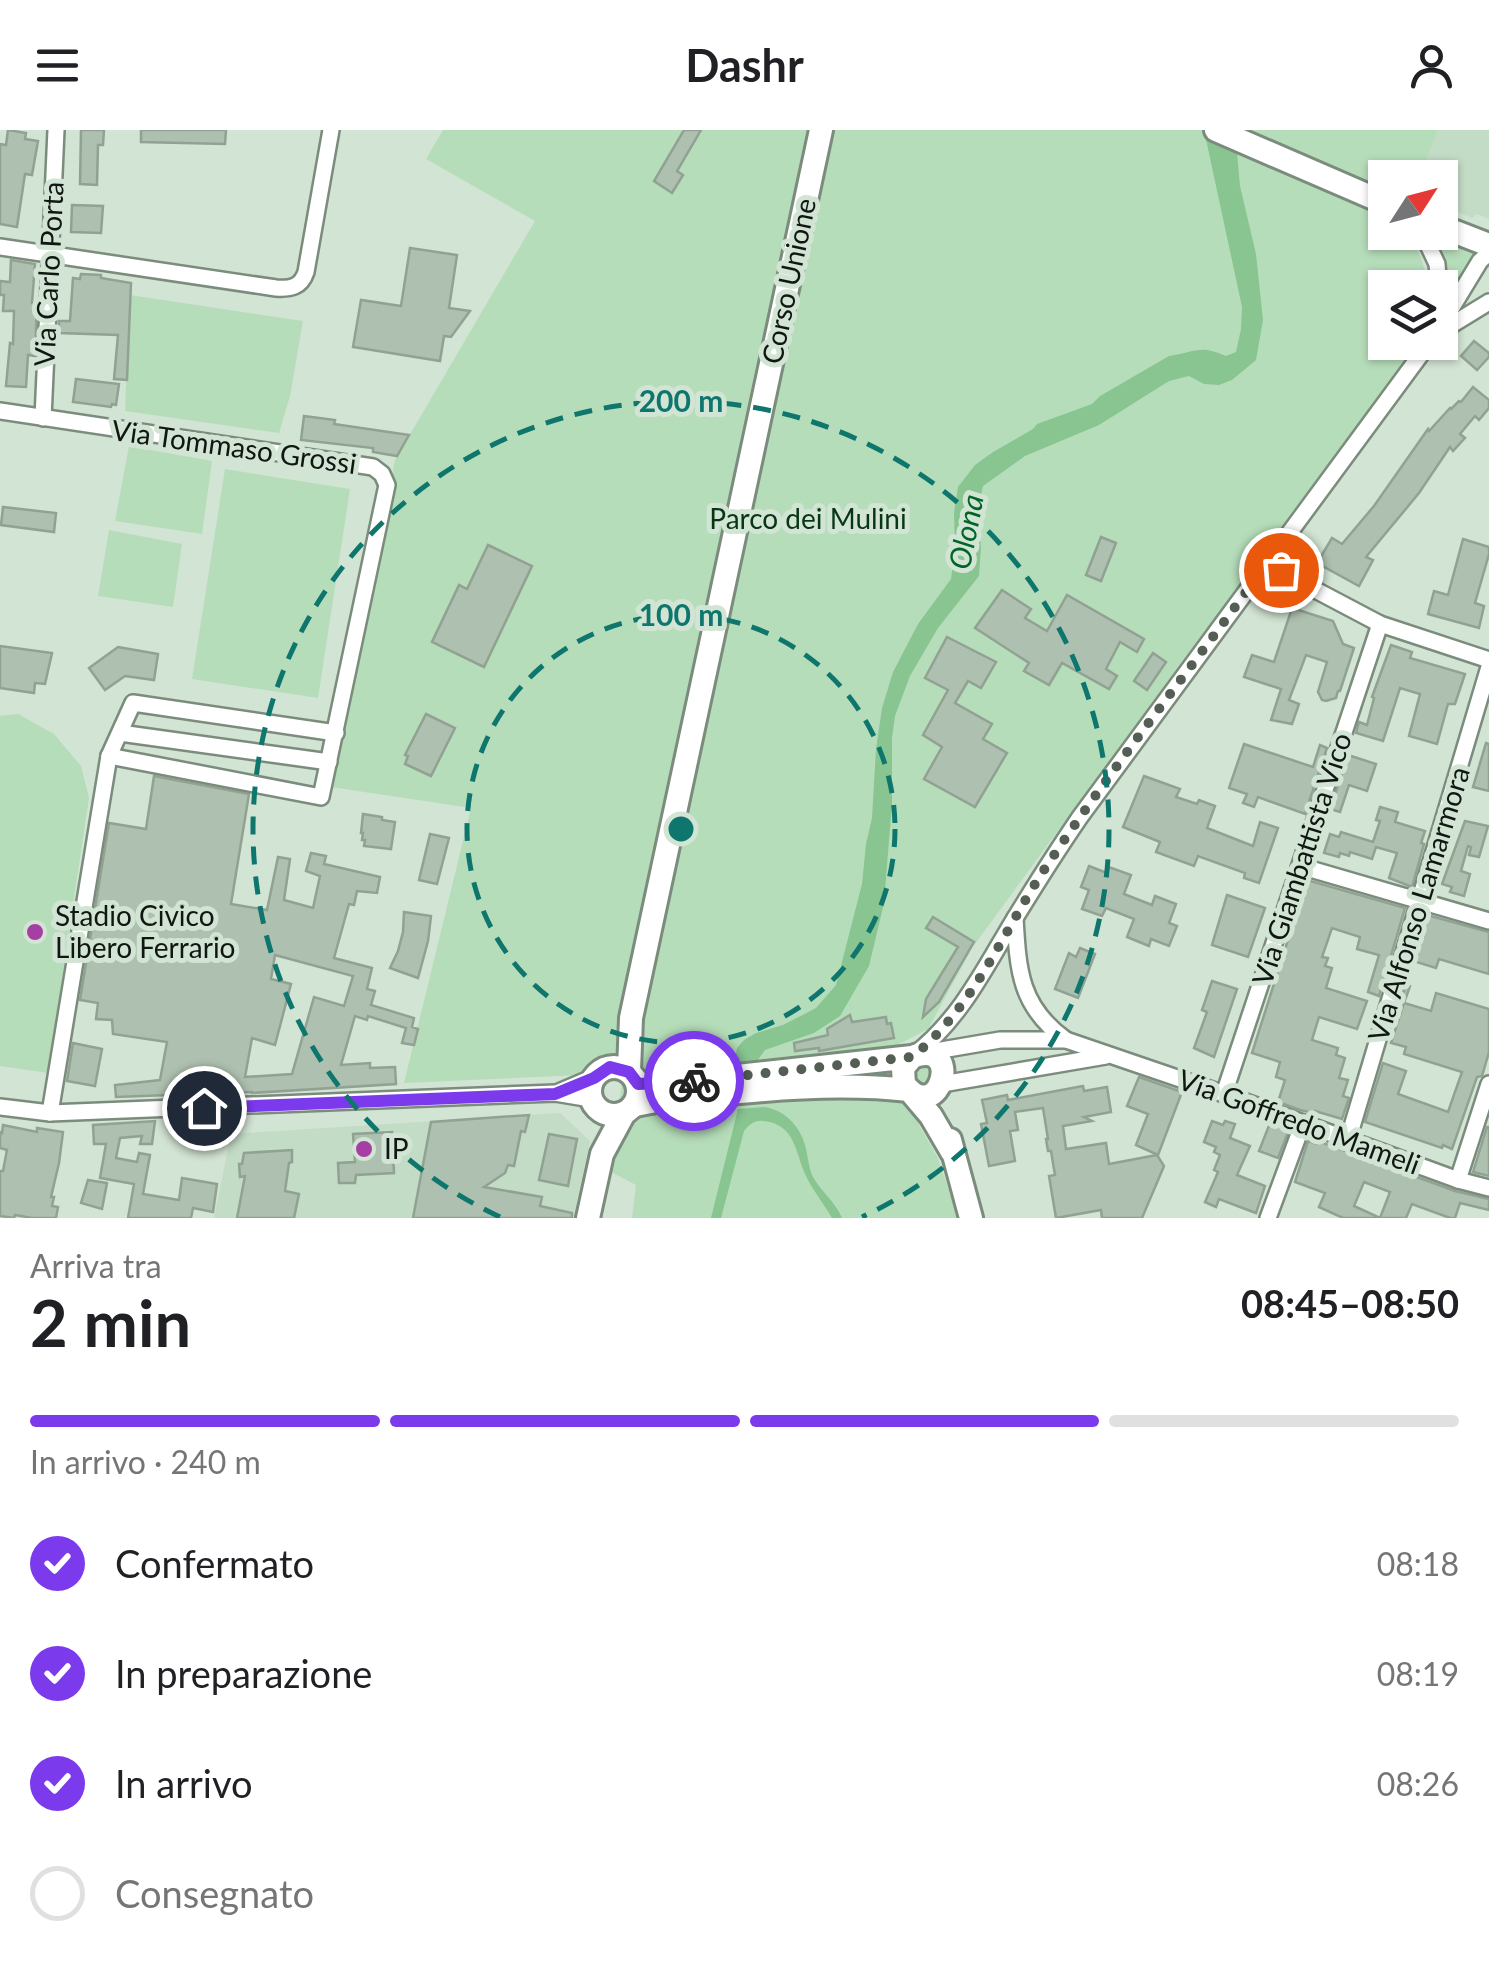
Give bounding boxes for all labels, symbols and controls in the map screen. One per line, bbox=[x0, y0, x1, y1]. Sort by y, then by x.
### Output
icon: menu bbox=[30, 38, 85, 93]
text: Dashr bbox=[685, 38, 804, 92]
icon: person bbox=[1404, 38, 1459, 93]
north arrow bbox=[1368, 160, 1458, 250]
map controls bbox=[1368, 160, 1458, 360]
street label: Via Carlo Porta bbox=[26, 181, 70, 367]
street label: Corso Unione bbox=[754, 195, 822, 367]
button: layers bbox=[1368, 270, 1458, 360]
text: 200 m bbox=[639, 382, 723, 418]
street label: Via Tommaso Grossi bbox=[110, 412, 359, 480]
water label: Olona bbox=[940, 491, 990, 572]
park label: Parco dei Mulini bbox=[709, 501, 907, 535]
pin bbox=[1239, 528, 1324, 613]
icon: bag bbox=[1254, 543, 1309, 598]
text: 100 m bbox=[639, 596, 723, 632]
street label: Via Giambattista Vico bbox=[1244, 728, 1358, 989]
street label: Via Alfonso Lamarmora bbox=[1360, 762, 1476, 1045]
centre of rings bbox=[663, 811, 699, 847]
place label: Stadio Civico Libero Ferrario bbox=[55, 898, 236, 964]
marker: Stadio Civico Libero Ferrario bbox=[24, 921, 46, 943]
courier bbox=[644, 1031, 744, 1131]
icon: bike bbox=[667, 1054, 722, 1109]
street label: Via Goffredo Mameli bbox=[1174, 1061, 1425, 1181]
pin bbox=[162, 1066, 247, 1151]
icon: home bbox=[177, 1081, 232, 1136]
place label: IP bbox=[384, 1131, 409, 1165]
marker: IP bbox=[353, 1138, 375, 1160]
text: Arriva tra bbox=[30, 1246, 162, 1285]
text: 08:45–08:50 bbox=[1241, 1280, 1459, 1326]
text: 2 min bbox=[30, 1283, 191, 1361]
text: In arrivo · 240 m bbox=[30, 1442, 261, 1481]
icon: check bbox=[30, 1536, 85, 1591]
text: Confermato bbox=[115, 1540, 314, 1586]
text: 08:18 bbox=[1377, 1544, 1459, 1583]
icon: check bbox=[30, 1646, 85, 1701]
text: In preparazione bbox=[115, 1650, 372, 1696]
text: 08:19 bbox=[1377, 1654, 1459, 1693]
icon: check bbox=[30, 1756, 85, 1811]
text: In arrivo bbox=[115, 1760, 253, 1806]
text: 08:26 bbox=[1377, 1764, 1459, 1803]
text: Consegnato bbox=[115, 1870, 314, 1916]

